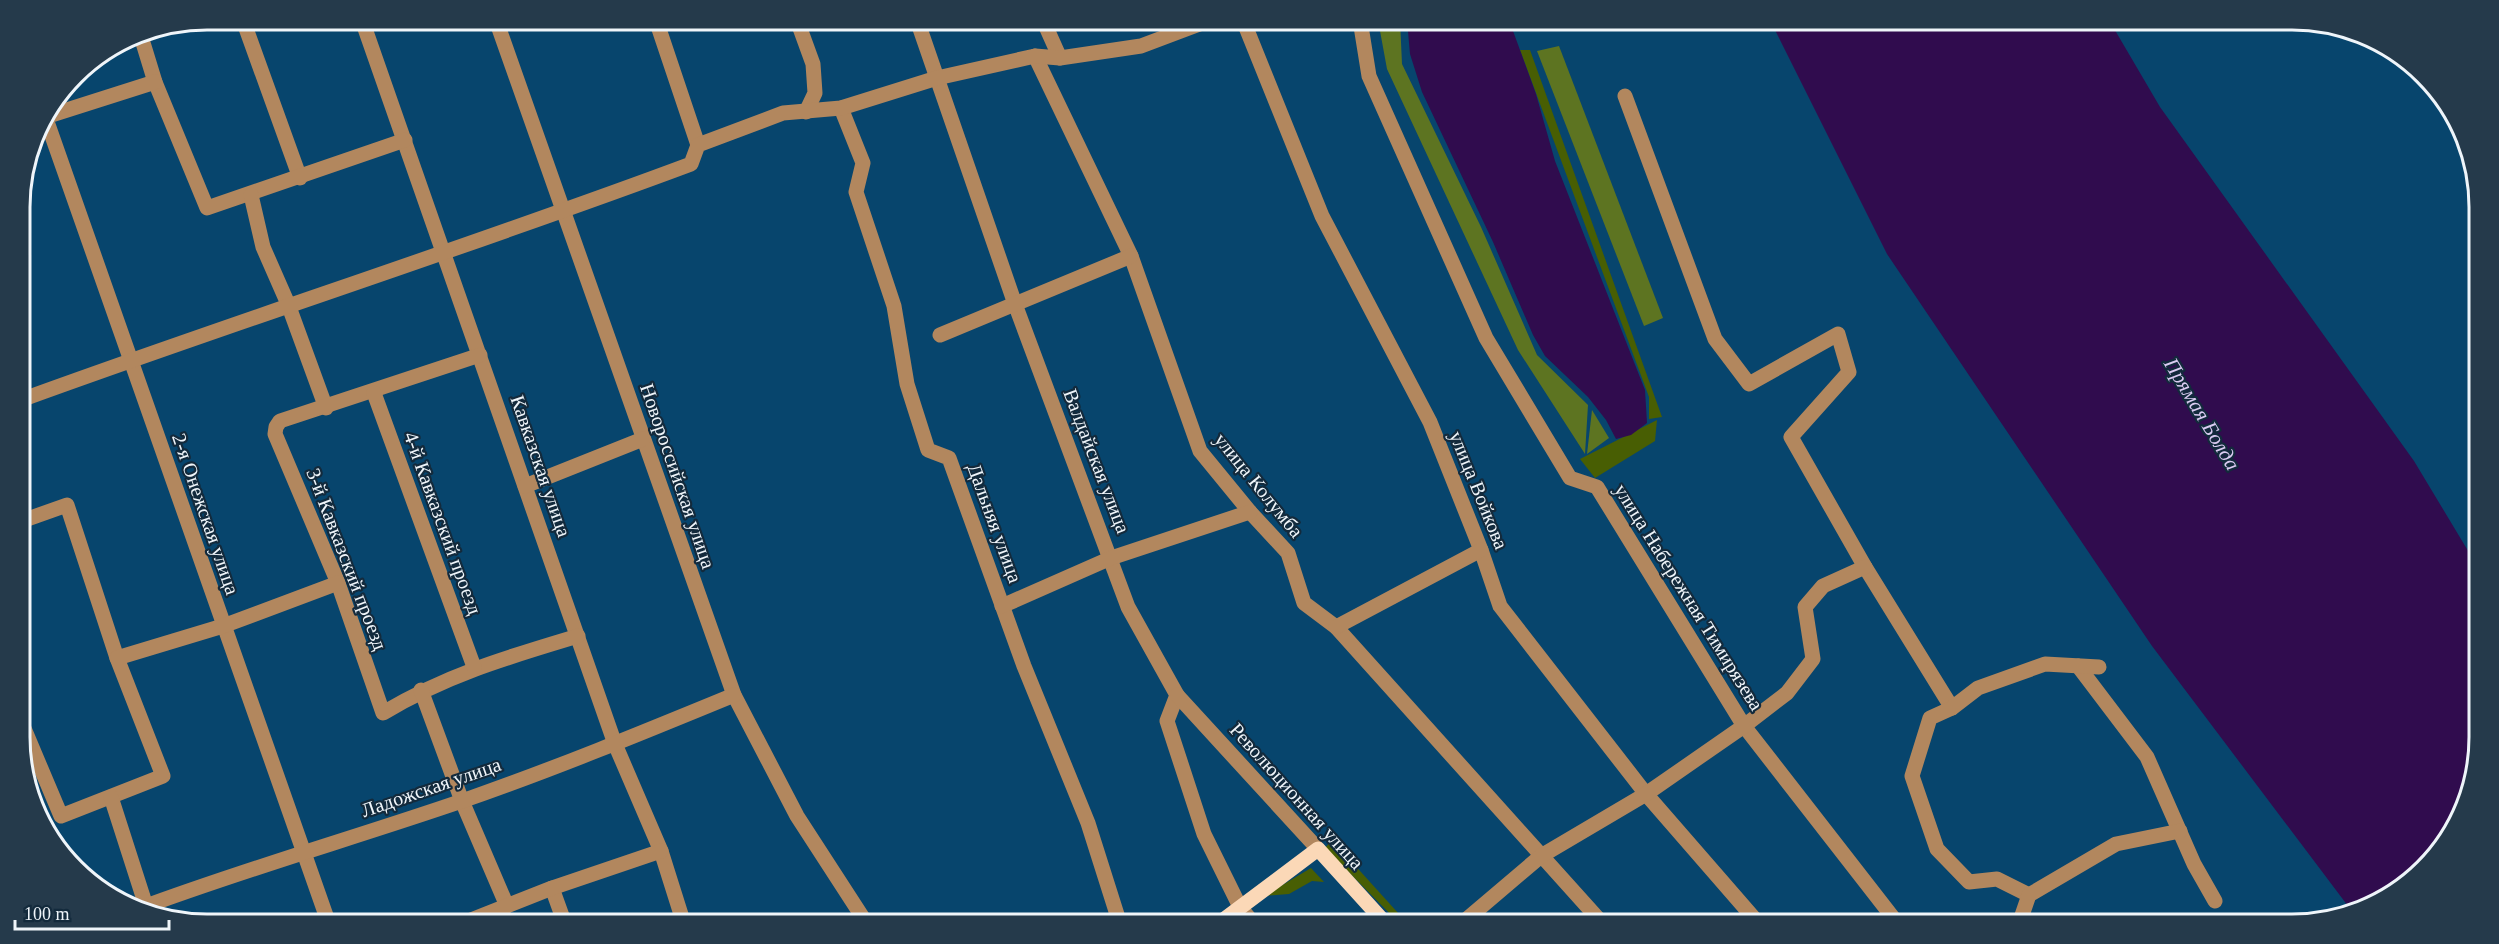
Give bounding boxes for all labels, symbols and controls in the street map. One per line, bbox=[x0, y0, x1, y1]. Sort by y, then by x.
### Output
water label: Прямая Болда bbox=[2159, 353, 2245, 474]
street label: Новороссийская улица bbox=[635, 381, 720, 572]
street label: Валдайская улица bbox=[1058, 386, 1135, 537]
street label: Кавказская улица bbox=[506, 392, 576, 540]
street label: улица Колумба bbox=[1209, 428, 1308, 542]
street label: улица Войкова bbox=[1444, 428, 1513, 553]
street label: 4-й Кавказский проезд bbox=[399, 429, 486, 618]
street label: 2-я Онежская улица bbox=[167, 430, 244, 598]
street label: Дальняя улица bbox=[962, 460, 1027, 586]
street label: 3-й Кавказский проезд bbox=[301, 465, 392, 653]
street label: улица Набережная Тимирязева bbox=[1609, 480, 1768, 715]
street label: Революционная улица bbox=[1225, 718, 1368, 874]
street label: Ладожская улица bbox=[358, 753, 504, 822]
scale bar bbox=[15, 893, 170, 931]
text: 100 m bbox=[24, 904, 70, 924]

